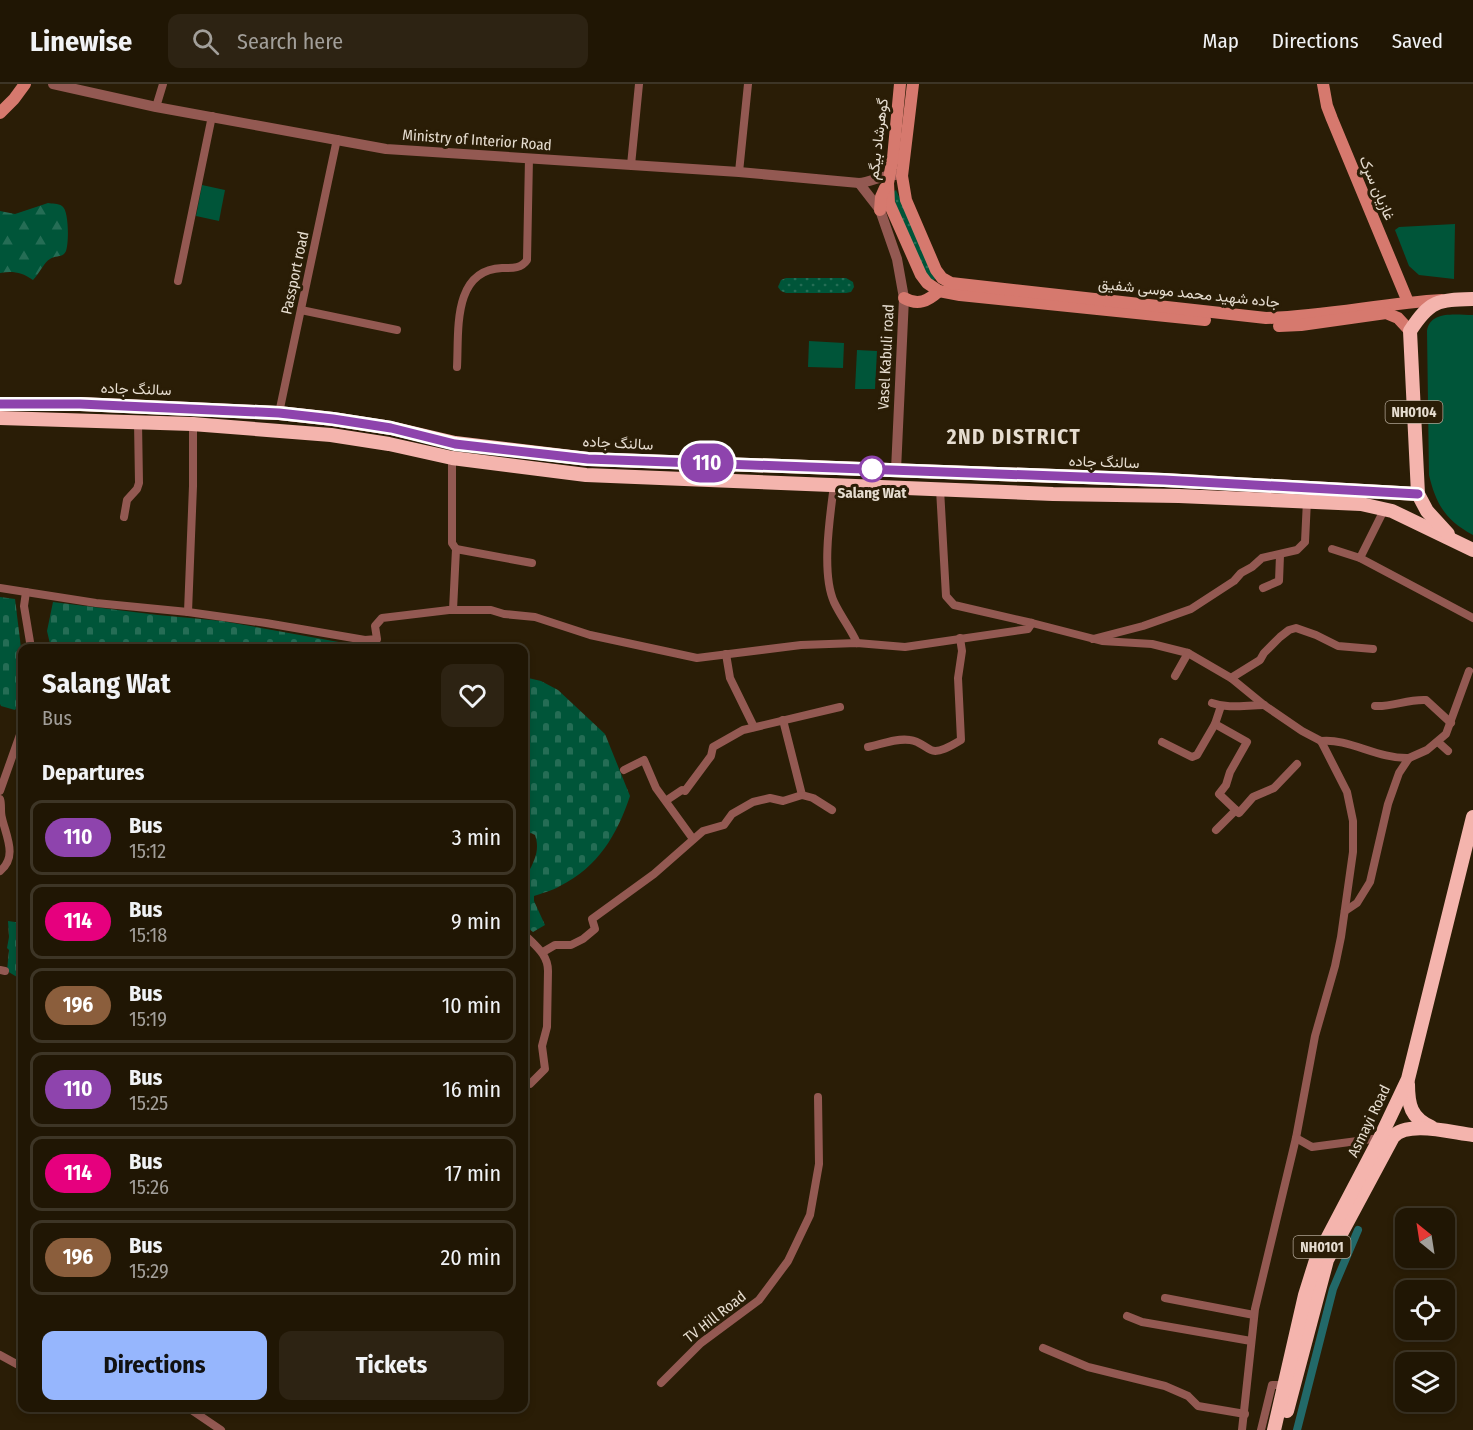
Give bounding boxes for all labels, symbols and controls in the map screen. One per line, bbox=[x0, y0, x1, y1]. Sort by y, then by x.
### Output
search box bbox=[168, 14, 588, 68]
text: Linewise bbox=[30, 25, 132, 58]
icon: search bbox=[189, 25, 222, 58]
text: Search here bbox=[237, 28, 343, 55]
text: Map bbox=[1202, 28, 1239, 54]
text: Directions bbox=[1272, 28, 1359, 54]
text: Saved bbox=[1392, 28, 1443, 54]
street label: گوهرشاد بیگم bbox=[864, 97, 893, 181]
street label: Ministry of Interior Road bbox=[402, 126, 552, 154]
street label: غازیان سړک bbox=[1354, 153, 1399, 224]
street label: Passport road bbox=[277, 230, 313, 316]
street label: جاده شهید محمد موسی شفیق bbox=[1097, 275, 1281, 312]
street label: Vasel Kabuli road bbox=[874, 304, 898, 410]
street label: سالنگ جاده bbox=[100, 379, 172, 399]
road number: NH0104 bbox=[1386, 401, 1442, 423]
district label: 2ND DISTRICT bbox=[946, 424, 1081, 450]
street label: سالنگ جاده bbox=[582, 432, 654, 454]
line badge: 110 bbox=[672, 444, 742, 482]
text: 110 bbox=[693, 450, 721, 476]
street label: سالنگ جاده bbox=[1068, 452, 1140, 472]
marker: Salang Wat bbox=[859, 456, 885, 482]
place label: Salang Wat bbox=[838, 484, 907, 502]
button: heart bbox=[441, 664, 504, 727]
text: Salang Wat bbox=[42, 667, 171, 700]
text: Bus bbox=[42, 706, 72, 730]
text: Departures bbox=[42, 759, 144, 786]
text: Bus bbox=[129, 812, 162, 839]
text: 110 bbox=[64, 824, 92, 850]
text: 3 min bbox=[452, 824, 501, 851]
text: 15:12 bbox=[129, 839, 166, 863]
text: Bus bbox=[129, 896, 162, 923]
text: 114 bbox=[64, 908, 92, 934]
text: 9 min bbox=[451, 908, 501, 935]
text: 15:18 bbox=[129, 923, 167, 947]
text: Bus bbox=[129, 980, 162, 1007]
text: 196 bbox=[63, 992, 93, 1018]
text: 10 min bbox=[442, 992, 501, 1019]
text: 15:19 bbox=[129, 1007, 167, 1031]
text: Bus bbox=[129, 1064, 162, 1091]
text: 110 bbox=[64, 1076, 92, 1102]
text: 16 min bbox=[442, 1076, 501, 1103]
street label: Asmayi Road bbox=[1344, 1082, 1394, 1160]
text: 15:25 bbox=[129, 1091, 168, 1115]
text: Bus bbox=[129, 1148, 162, 1175]
text: 114 bbox=[64, 1160, 92, 1186]
text: 17 min bbox=[444, 1160, 501, 1187]
text: 15:26 bbox=[129, 1175, 169, 1199]
north arrow bbox=[1395, 1208, 1455, 1268]
map controls bbox=[1395, 1208, 1455, 1412]
text: Bus bbox=[129, 1232, 162, 1259]
road number: NH0101 bbox=[1294, 1236, 1350, 1258]
text: 196 bbox=[63, 1244, 93, 1270]
text: 20 min bbox=[441, 1244, 501, 1271]
text: 15:29 bbox=[129, 1259, 169, 1283]
button: locate bbox=[1395, 1280, 1455, 1340]
street label: TV Hill Road bbox=[680, 1287, 750, 1347]
button: Directions bbox=[42, 1331, 267, 1400]
button: Tickets bbox=[279, 1331, 504, 1400]
button: layers bbox=[1395, 1352, 1455, 1412]

